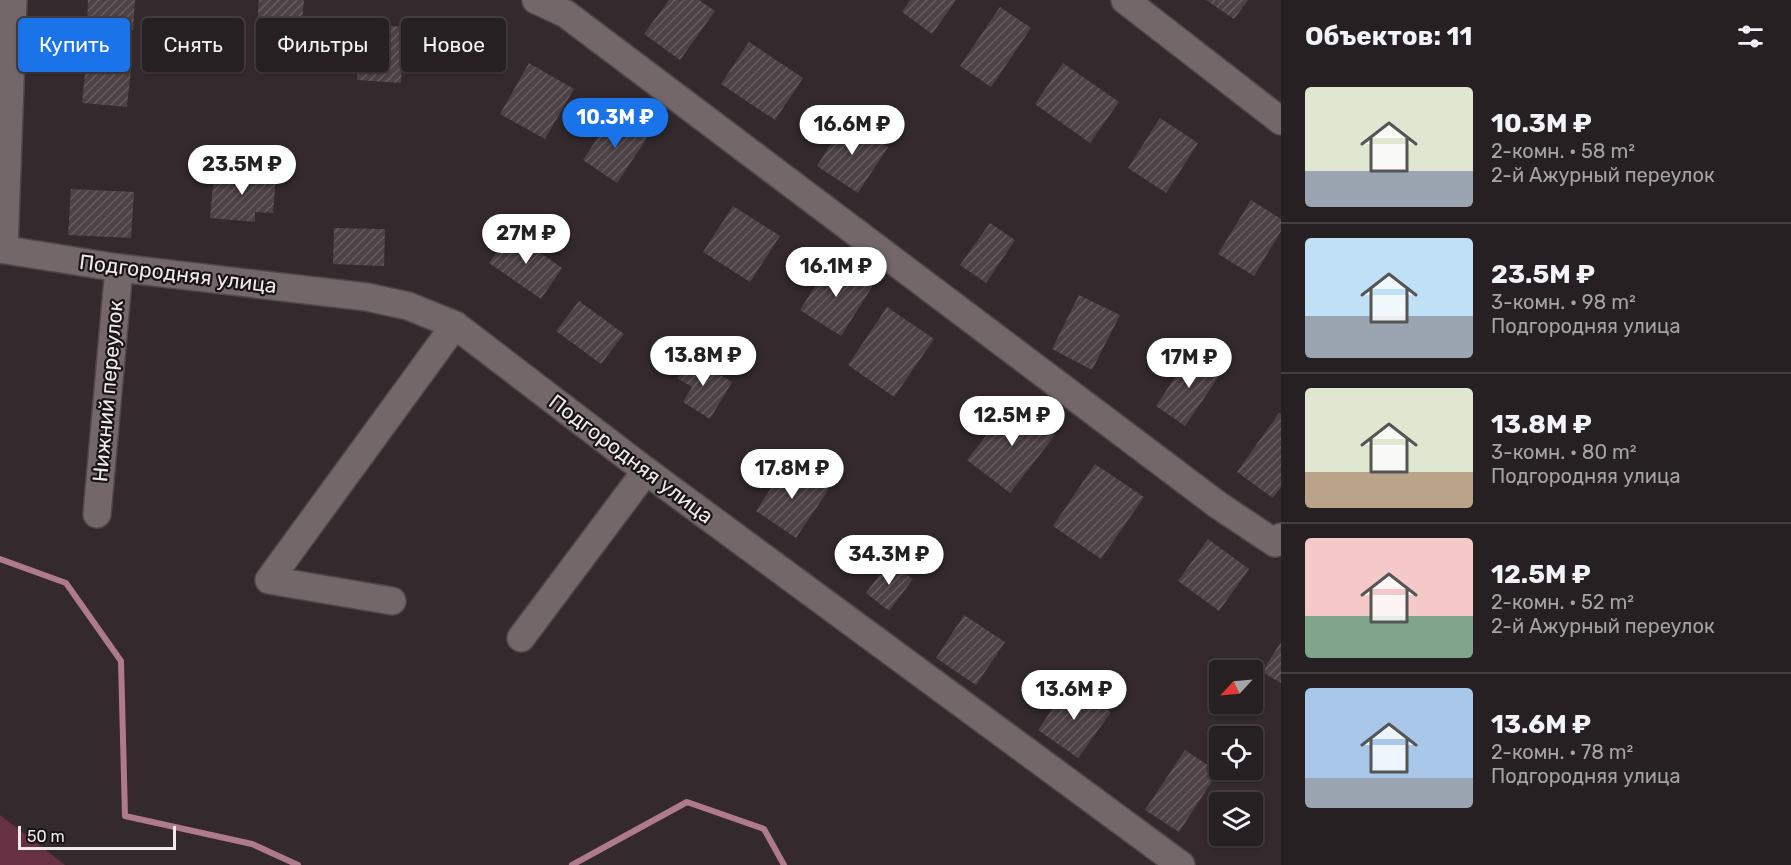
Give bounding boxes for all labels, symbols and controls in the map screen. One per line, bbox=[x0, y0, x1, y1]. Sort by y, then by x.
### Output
chip: Купить bbox=[18, 18, 130, 72]
chip: Снять bbox=[142, 18, 244, 72]
chip: Фильтры bbox=[256, 18, 389, 72]
chip: Новое bbox=[401, 18, 506, 72]
icon: filters bbox=[1734, 20, 1767, 53]
text: Объектов: 11 bbox=[1305, 21, 1472, 52]
pin: 10.3M ₽ bbox=[560, 98, 670, 149]
text: 10.3M ₽ bbox=[576, 105, 654, 129]
pin: 16.6M ₽ bbox=[797, 105, 907, 156]
text: 10.3M ₽ bbox=[1491, 108, 1592, 139]
icon: home bbox=[1353, 111, 1425, 183]
text: 16.6M ₽ bbox=[814, 112, 890, 136]
text: 2-комн. · 58 m² bbox=[1491, 139, 1635, 163]
pin: 23.5M ₽ bbox=[187, 145, 297, 196]
text: 23.5M ₽ bbox=[202, 152, 282, 176]
text: 2-й Ажурный переулок bbox=[1491, 163, 1715, 187]
pin: 27M ₽ bbox=[484, 214, 568, 265]
text: 27M ₽ bbox=[496, 221, 556, 245]
pin: 16.1M ₽ bbox=[781, 247, 891, 298]
street label: Подгородняя улица bbox=[78, 249, 278, 298]
text: 16.1M ₽ bbox=[800, 254, 872, 278]
text: 23.5M ₽ bbox=[1491, 259, 1595, 290]
icon: home bbox=[1353, 262, 1425, 334]
text: 3-комн. · 98 m² bbox=[1491, 290, 1636, 314]
street label: Нижний переулок bbox=[87, 299, 128, 483]
text: Подгородняя улица bbox=[1491, 314, 1680, 338]
pin: 13.8M ₽ bbox=[648, 336, 758, 387]
pin: 17M ₽ bbox=[1147, 338, 1231, 389]
text: 13.8M ₽ bbox=[664, 343, 742, 367]
text: 17M ₽ bbox=[1161, 345, 1217, 369]
street label: Подгородняя улица bbox=[544, 389, 718, 528]
pin: 12.5M ₽ bbox=[957, 396, 1067, 447]
text: 12.5M ₽ bbox=[974, 403, 1050, 427]
text: 13.8M ₽ bbox=[1491, 409, 1592, 440]
icon: home bbox=[1353, 412, 1425, 484]
text: 3-комн. · 80 m² bbox=[1491, 440, 1637, 464]
pin: 17.8M ₽ bbox=[737, 449, 847, 500]
text: 17.8M ₽ bbox=[755, 456, 829, 480]
text: Подгородняя улица bbox=[1491, 464, 1680, 488]
pin: 34.3M ₽ bbox=[834, 535, 944, 586]
text: 34.3M ₽ bbox=[849, 542, 929, 566]
text: 12.5M ₽ bbox=[1491, 559, 1591, 590]
icon: home bbox=[1353, 562, 1425, 634]
text: 2-комн. · 52 m² bbox=[1491, 590, 1634, 614]
text: 2-й Ажурный переулок bbox=[1491, 614, 1715, 638]
north arrow bbox=[1209, 660, 1263, 714]
map controls bbox=[1209, 660, 1263, 846]
pin: 13.6M ₽ bbox=[1019, 670, 1129, 721]
text: 13.6M ₽ bbox=[1036, 677, 1112, 701]
text: 13.6M ₽ bbox=[1491, 709, 1591, 740]
icon: home bbox=[1353, 712, 1425, 784]
button: locate bbox=[1209, 726, 1263, 780]
text: 2-комн. · 78 m² bbox=[1491, 740, 1633, 764]
text: Подгородняя улица bbox=[1491, 764, 1680, 788]
button: layers bbox=[1209, 792, 1263, 846]
scale bar bbox=[18, 823, 176, 850]
text: 50 m bbox=[27, 827, 65, 846]

